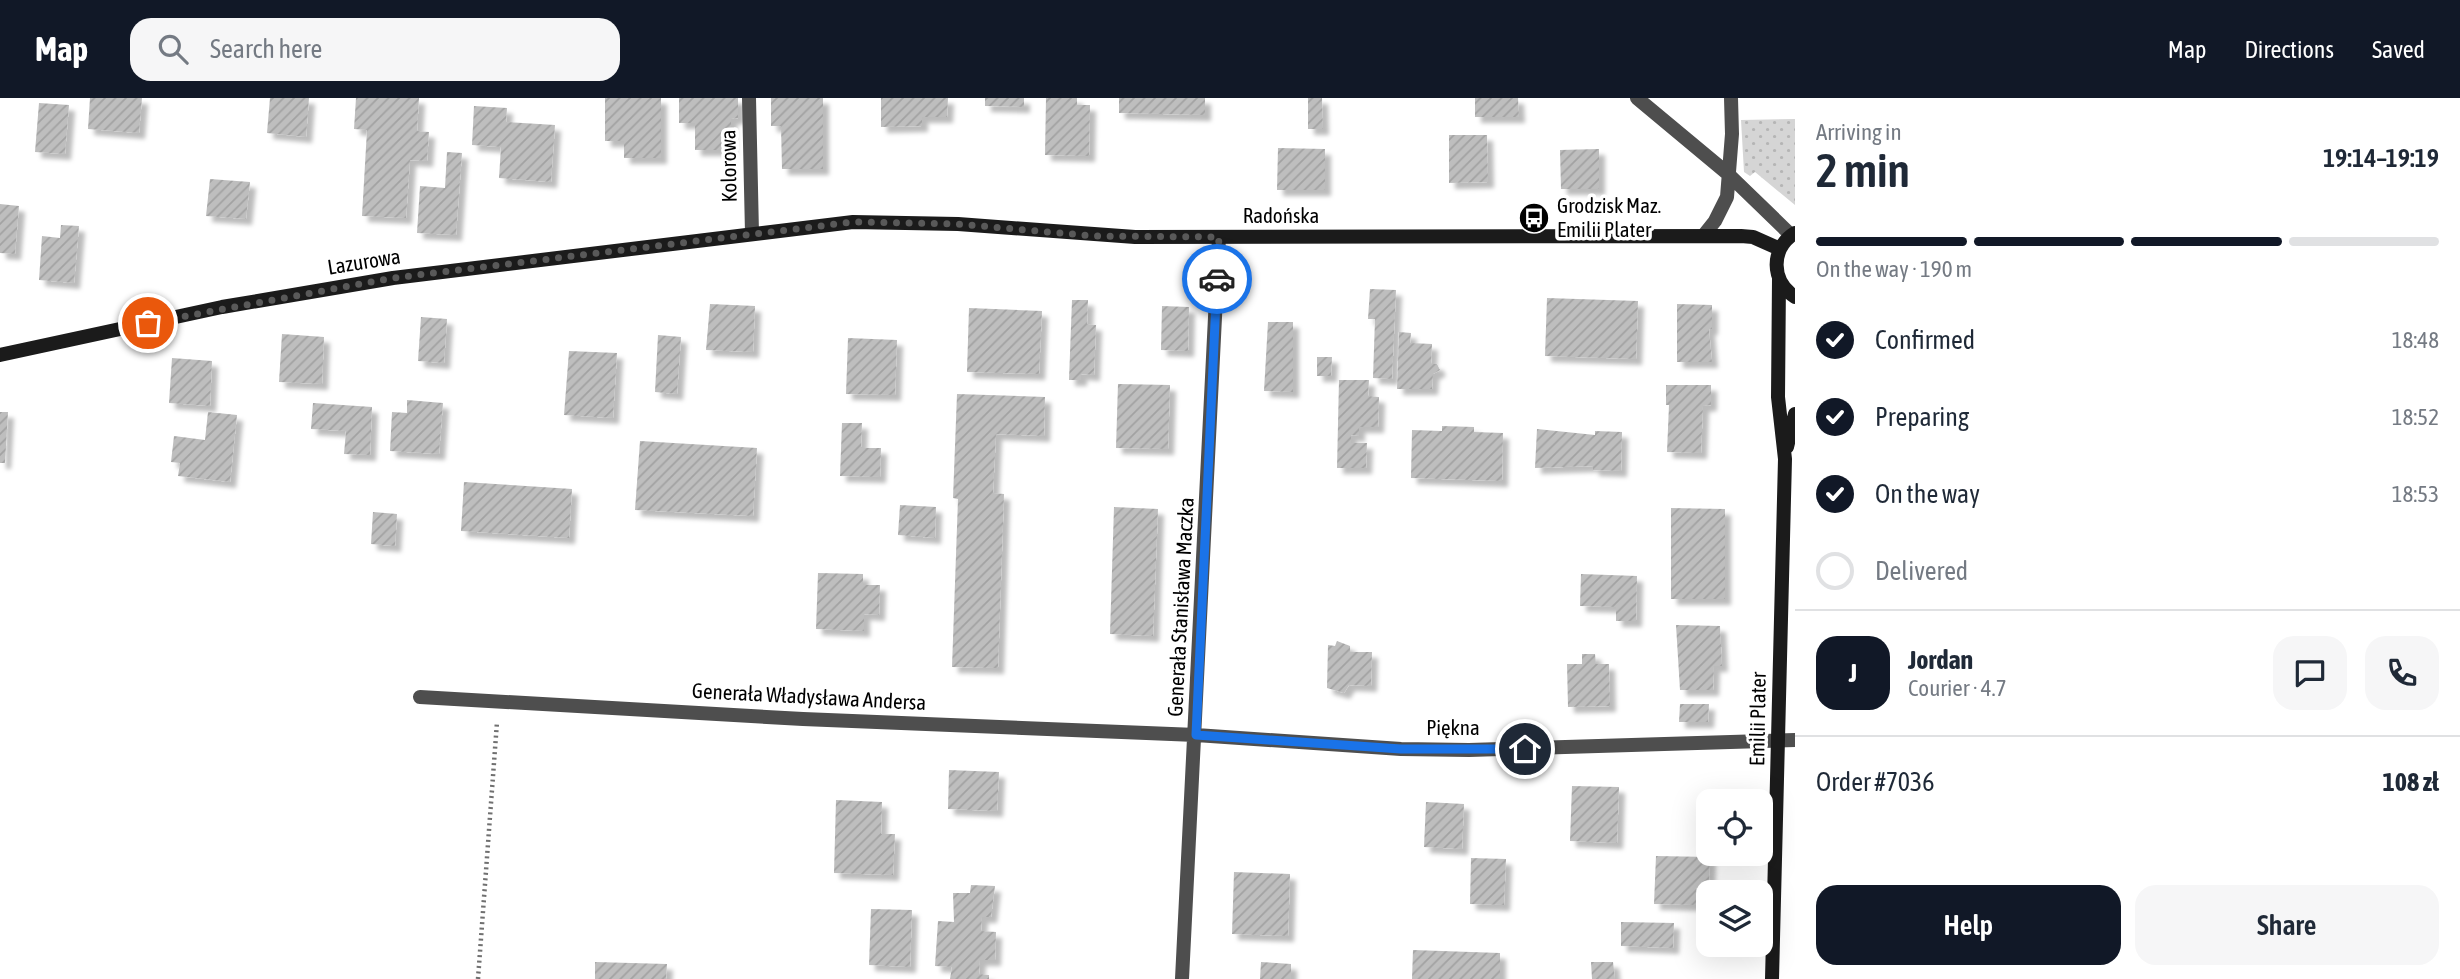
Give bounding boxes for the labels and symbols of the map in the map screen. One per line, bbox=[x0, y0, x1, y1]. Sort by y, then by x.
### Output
street label: Kolorowa bbox=[715, 129, 741, 203]
place label: Grodzisk Maz. Emilii Plater bbox=[1557, 193, 1661, 241]
bus stop icon: Grodzisk Maz. Emilii Plater bbox=[1517, 201, 1551, 235]
street label: Radońska bbox=[1243, 203, 1319, 227]
street label: Lazurowa bbox=[326, 243, 402, 279]
courier bbox=[1182, 244, 1252, 314]
pin bbox=[118, 293, 178, 353]
street label: Generała Stanisława Maczka bbox=[1162, 497, 1198, 717]
street label: Emilii Plater bbox=[1744, 671, 1770, 766]
street label: Generała Władysława Andersa bbox=[691, 678, 927, 714]
street label: Piękna bbox=[1426, 715, 1480, 739]
pin bbox=[1495, 719, 1555, 779]

